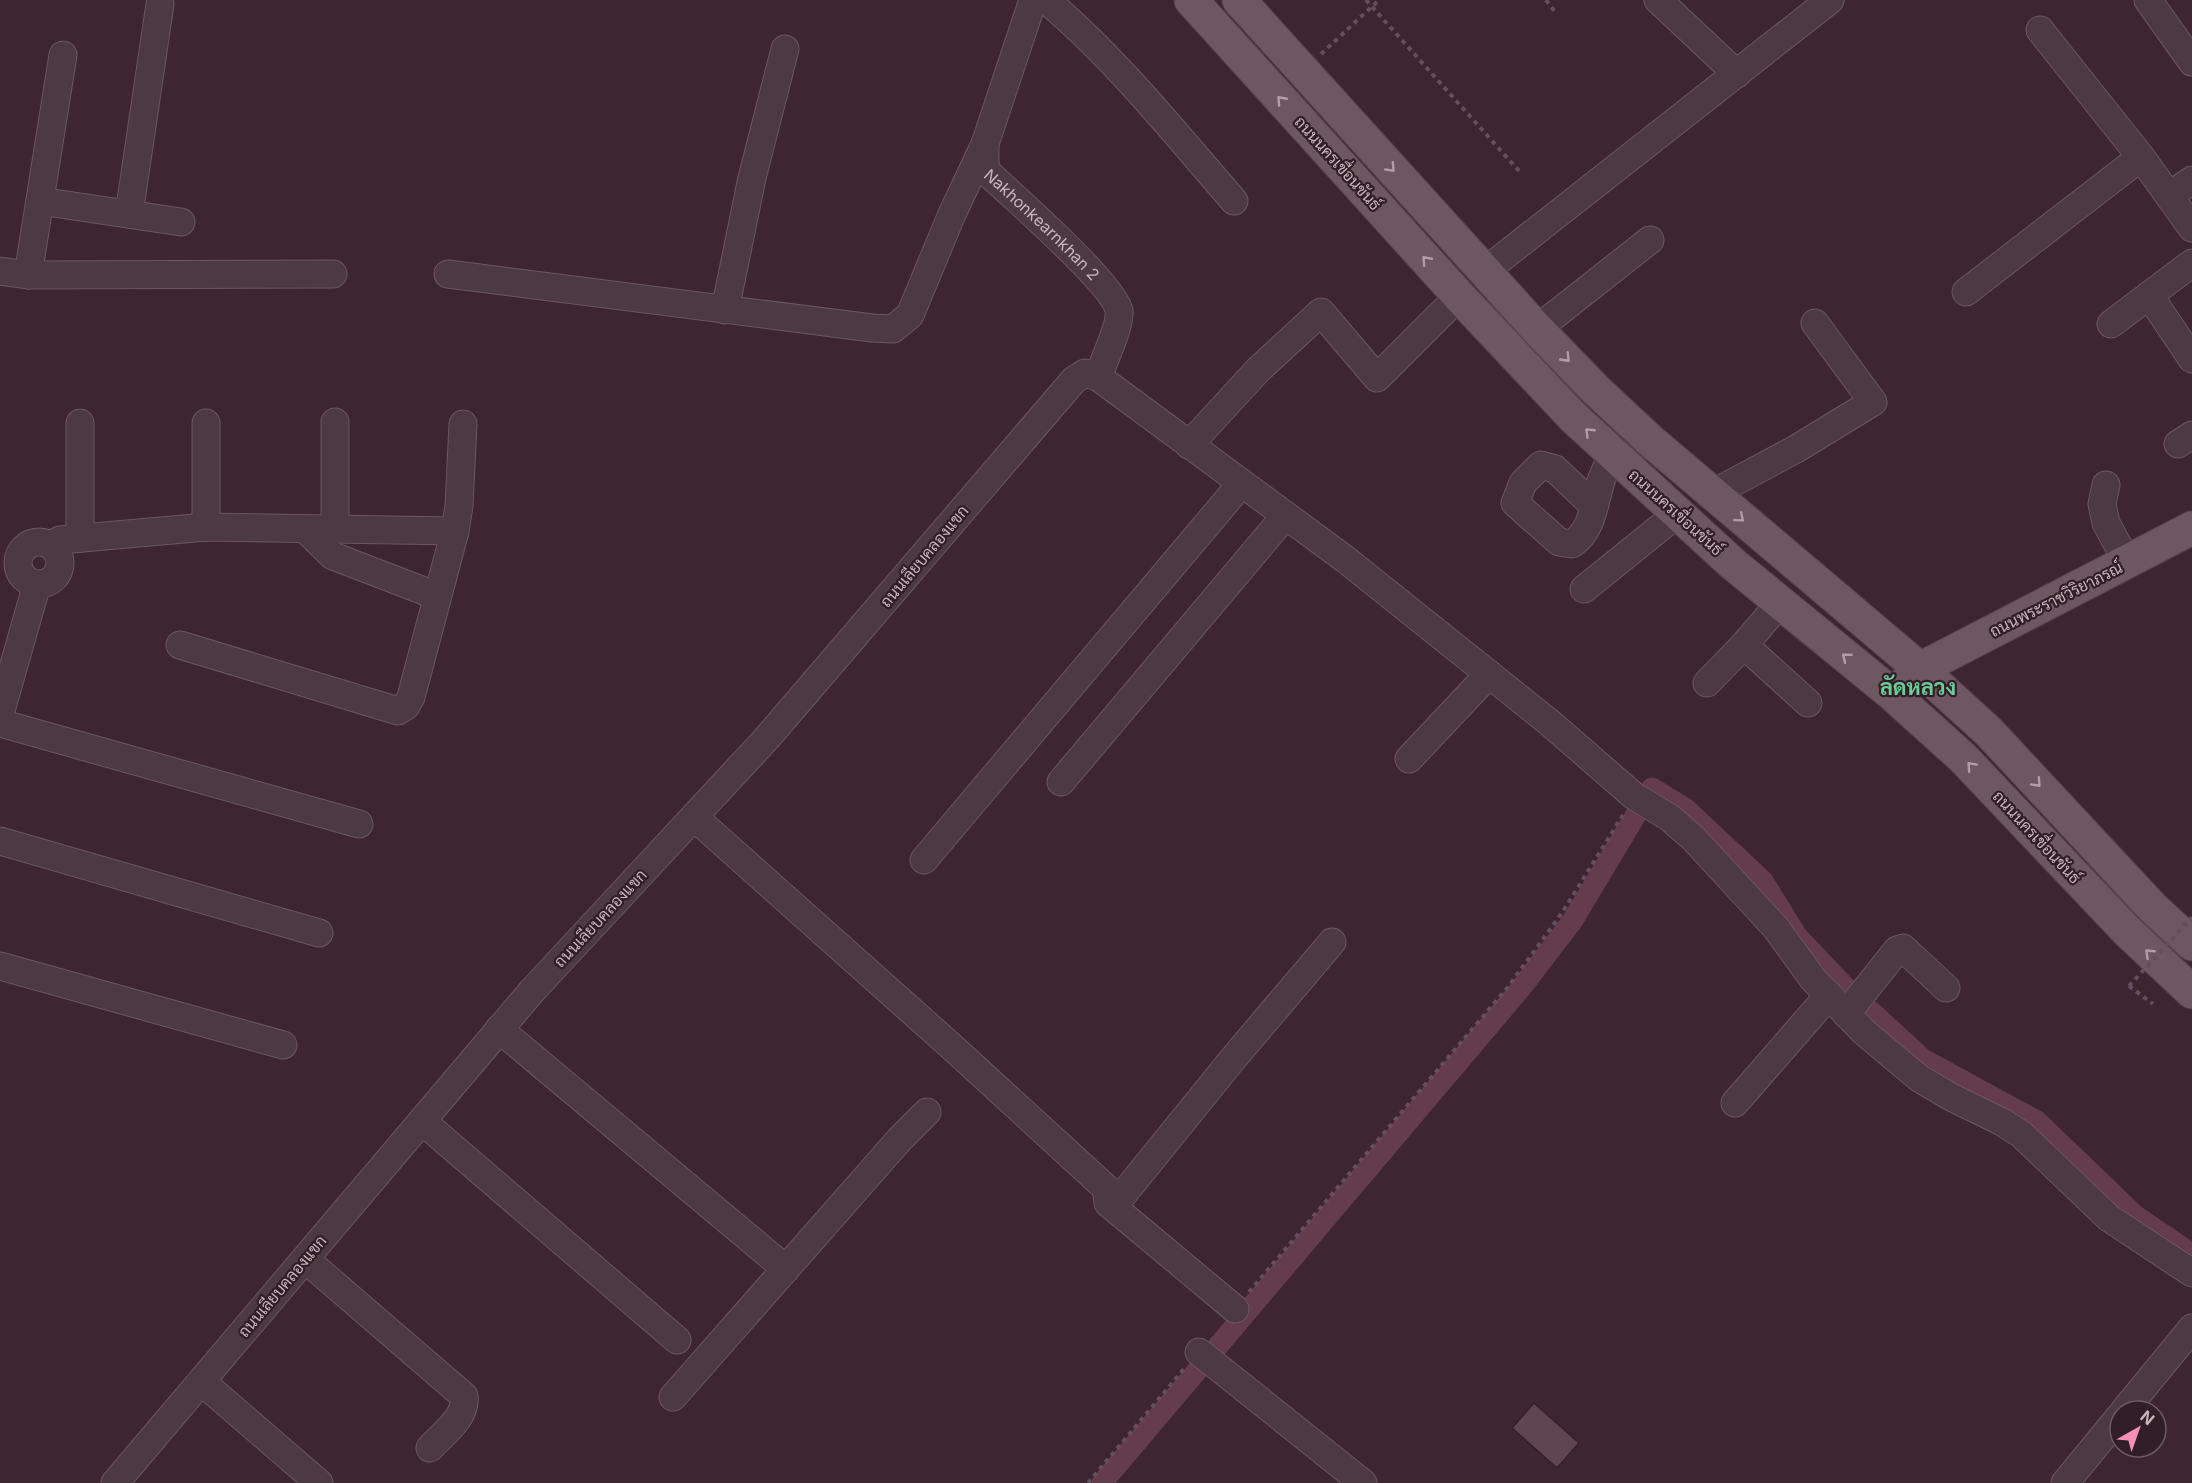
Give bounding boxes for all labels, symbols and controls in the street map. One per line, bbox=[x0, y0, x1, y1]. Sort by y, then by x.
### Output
one-way arrow bbox=[1277, 96, 1288, 107]
street label: ถนนนครเขื่อนขันธ์ bbox=[1291, 109, 1389, 214]
one-way arrow bbox=[1384, 162, 1395, 172]
street label: Nakhonkearnkhan 2 bbox=[980, 165, 1104, 284]
one-way arrow bbox=[1422, 256, 1433, 267]
one-way arrow bbox=[1558, 351, 1569, 362]
one-way arrow bbox=[1585, 428, 1595, 439]
street label: ถนนนครเขื่อนขันธ์ bbox=[1625, 462, 1730, 560]
street label: ถนนเลียบคลองแขก bbox=[875, 500, 972, 611]
one-way arrow bbox=[1733, 511, 1744, 522]
street label: ถนนพระราชวิริยาภรณ์ bbox=[1985, 555, 2126, 641]
one-way arrow bbox=[1842, 653, 1853, 664]
district label: ลัดหลวง bbox=[1880, 674, 1956, 700]
one-way arrow bbox=[1967, 763, 1978, 773]
one-way arrow bbox=[2030, 776, 2041, 787]
street label: ถนนนครเขื่อนขันธ์ bbox=[1989, 784, 2088, 888]
street label: ถนนเลียบคลองแขก bbox=[549, 864, 651, 971]
one-way arrow bbox=[2145, 949, 2156, 960]
street label: ถนนเลียบคลองแขก bbox=[233, 1230, 330, 1341]
north arrow bbox=[2108, 1399, 2168, 1459]
text: N bbox=[2137, 1406, 2159, 1429]

